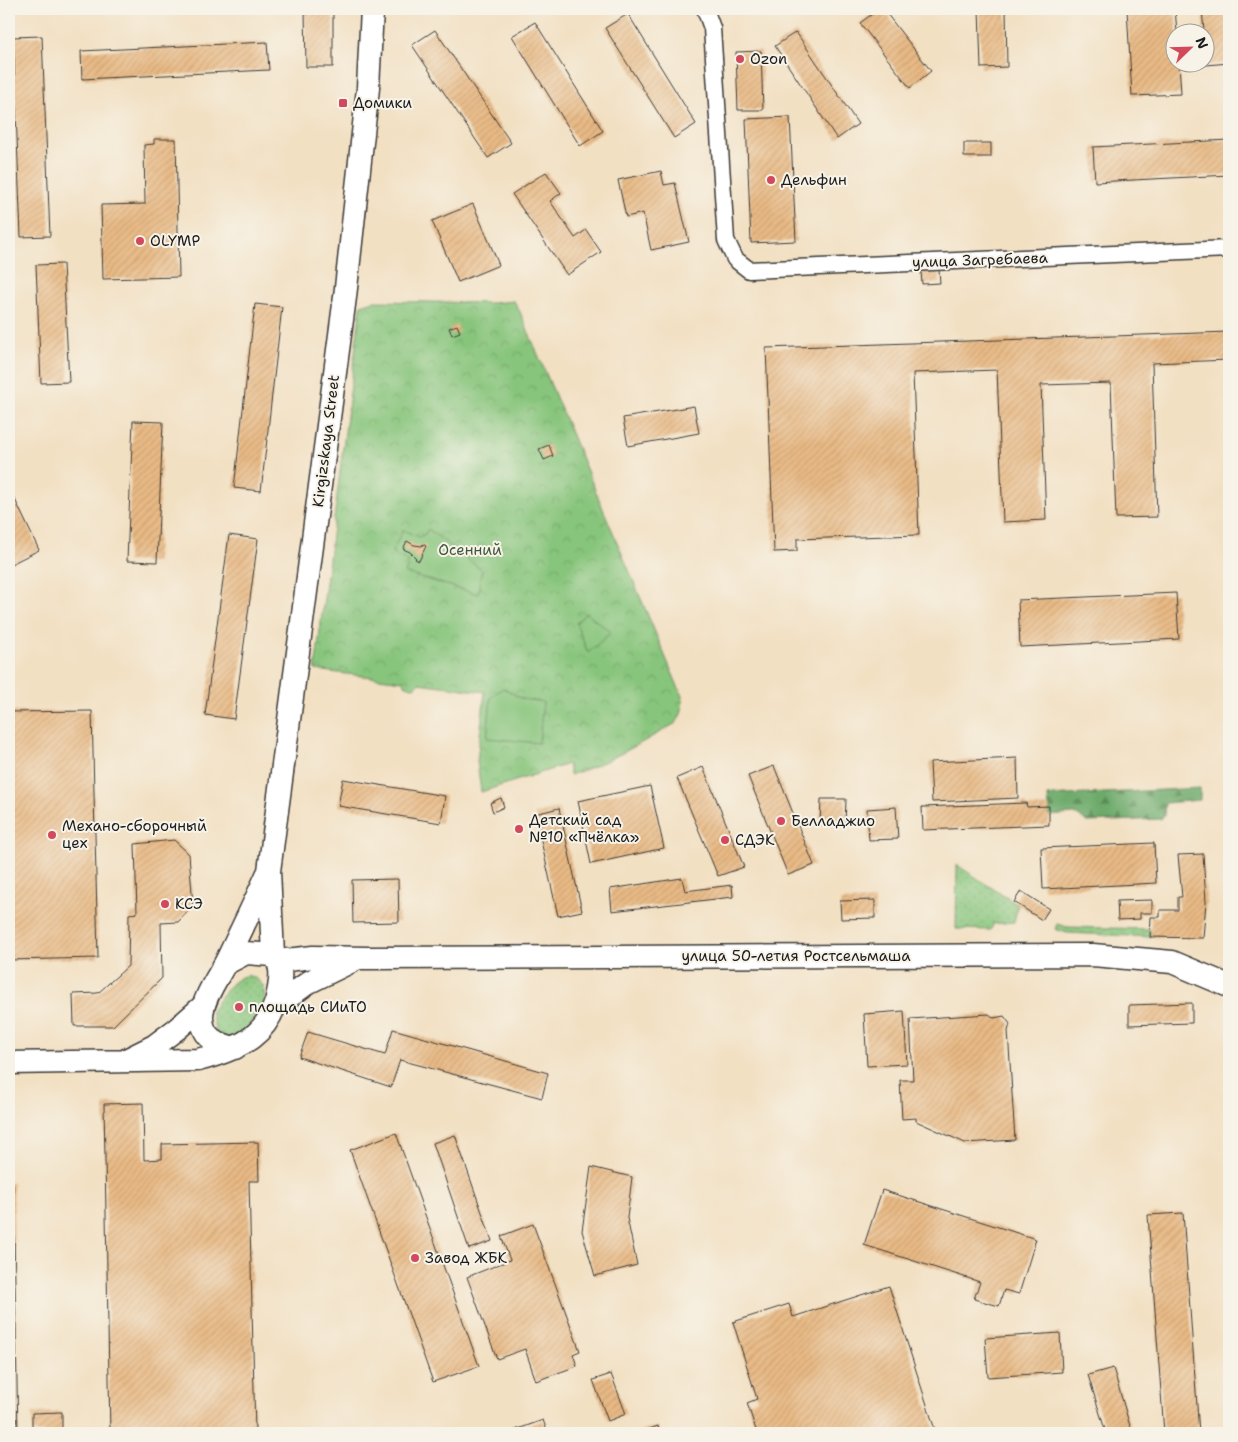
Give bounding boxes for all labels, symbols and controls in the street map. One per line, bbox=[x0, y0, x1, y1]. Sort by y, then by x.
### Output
north arrow bbox=[1166, 22, 1216, 72]
text: N bbox=[1192, 34, 1212, 52]
place label: Ozon bbox=[750, 49, 787, 69]
marker: Ozon bbox=[734, 53, 746, 65]
place label: Домики bbox=[353, 93, 412, 113]
marker: Домики bbox=[337, 97, 349, 109]
place label: Дельфин bbox=[781, 170, 847, 190]
marker: Дельфин bbox=[765, 174, 777, 186]
place label: OLYMP bbox=[150, 231, 200, 251]
marker: OLYMP bbox=[134, 235, 146, 247]
street label: улица Загребаева bbox=[912, 248, 1049, 272]
street label: Kirgizskaya Street bbox=[308, 374, 344, 508]
park label: Осенний bbox=[438, 540, 502, 560]
place label: Детский сад №10 «Пчёлка» bbox=[529, 810, 639, 847]
place label: Белладжио bbox=[791, 811, 875, 831]
marker: Белладжио bbox=[775, 815, 787, 827]
place label: Механо-сборочный цех bbox=[62, 816, 207, 853]
marker: Детский сад №10 «Пчёлка» bbox=[513, 823, 525, 835]
marker: Механо-сборочный цех bbox=[46, 829, 58, 841]
place label: СДЭК bbox=[735, 830, 775, 850]
marker: СДЭК bbox=[719, 834, 731, 846]
place label: КСЭ bbox=[175, 894, 203, 914]
marker: КСЭ bbox=[159, 898, 171, 910]
street label: улица 50-летия Ростсельмаша bbox=[681, 946, 911, 966]
place label: площадь СИиТО bbox=[249, 997, 367, 1017]
marker: площадь СИиТО bbox=[233, 1001, 245, 1013]
place label: Завод ЖБК bbox=[425, 1248, 508, 1268]
marker: Завод ЖБК bbox=[409, 1252, 421, 1264]

